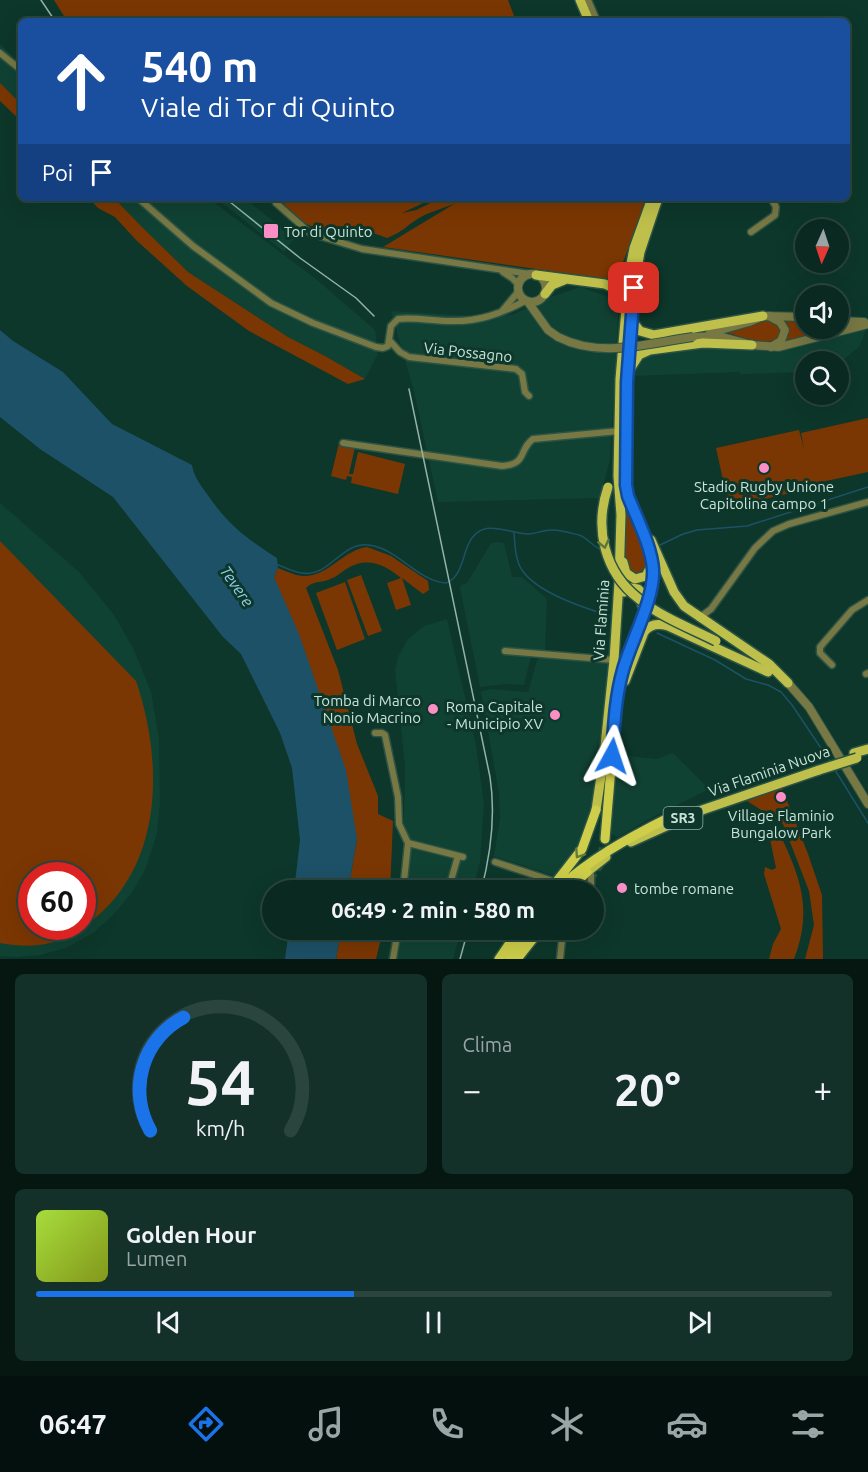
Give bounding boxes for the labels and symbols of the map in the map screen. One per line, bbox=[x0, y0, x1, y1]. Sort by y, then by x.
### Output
north arrow bbox=[795, 219, 849, 273]
marker: Tor di Quinto bbox=[262, 222, 280, 240]
place label: Tor di Quinto bbox=[284, 223, 372, 240]
pin bbox=[608, 262, 659, 313]
street label: Via Possagno bbox=[423, 339, 513, 365]
marker: Stadio Rugby Unione Capitolina campo 1 bbox=[757, 461, 771, 475]
place label: Stadio Rugby Unione Capitolina campo 1 bbox=[694, 478, 834, 512]
one-way arrow bbox=[597, 539, 610, 549]
water label: Tevere bbox=[217, 562, 257, 610]
street label: Via Flaminia bbox=[590, 579, 612, 661]
place label: Tomba di Marco Nonio Macrino bbox=[314, 692, 421, 726]
place label: Roma Capitale - Municipio XV bbox=[446, 698, 543, 732]
marker: Tomba di Marco Nonio Macrino bbox=[426, 702, 440, 716]
marker: Roma Capitale - Municipio XV bbox=[548, 708, 562, 722]
position arrow bbox=[580, 724, 644, 788]
street label: Via Flaminia Nuova bbox=[706, 742, 832, 800]
marker: Village Flaminio Bungalow Park bbox=[774, 790, 788, 804]
road number: SR3 bbox=[664, 807, 702, 829]
place label: Village Flaminio Bungalow Park bbox=[728, 807, 834, 841]
one-way arrow bbox=[575, 847, 586, 858]
speed limit sign: 60 bbox=[18, 862, 96, 940]
place label: tombe romane bbox=[634, 880, 734, 897]
marker: tombe romane bbox=[615, 881, 629, 895]

